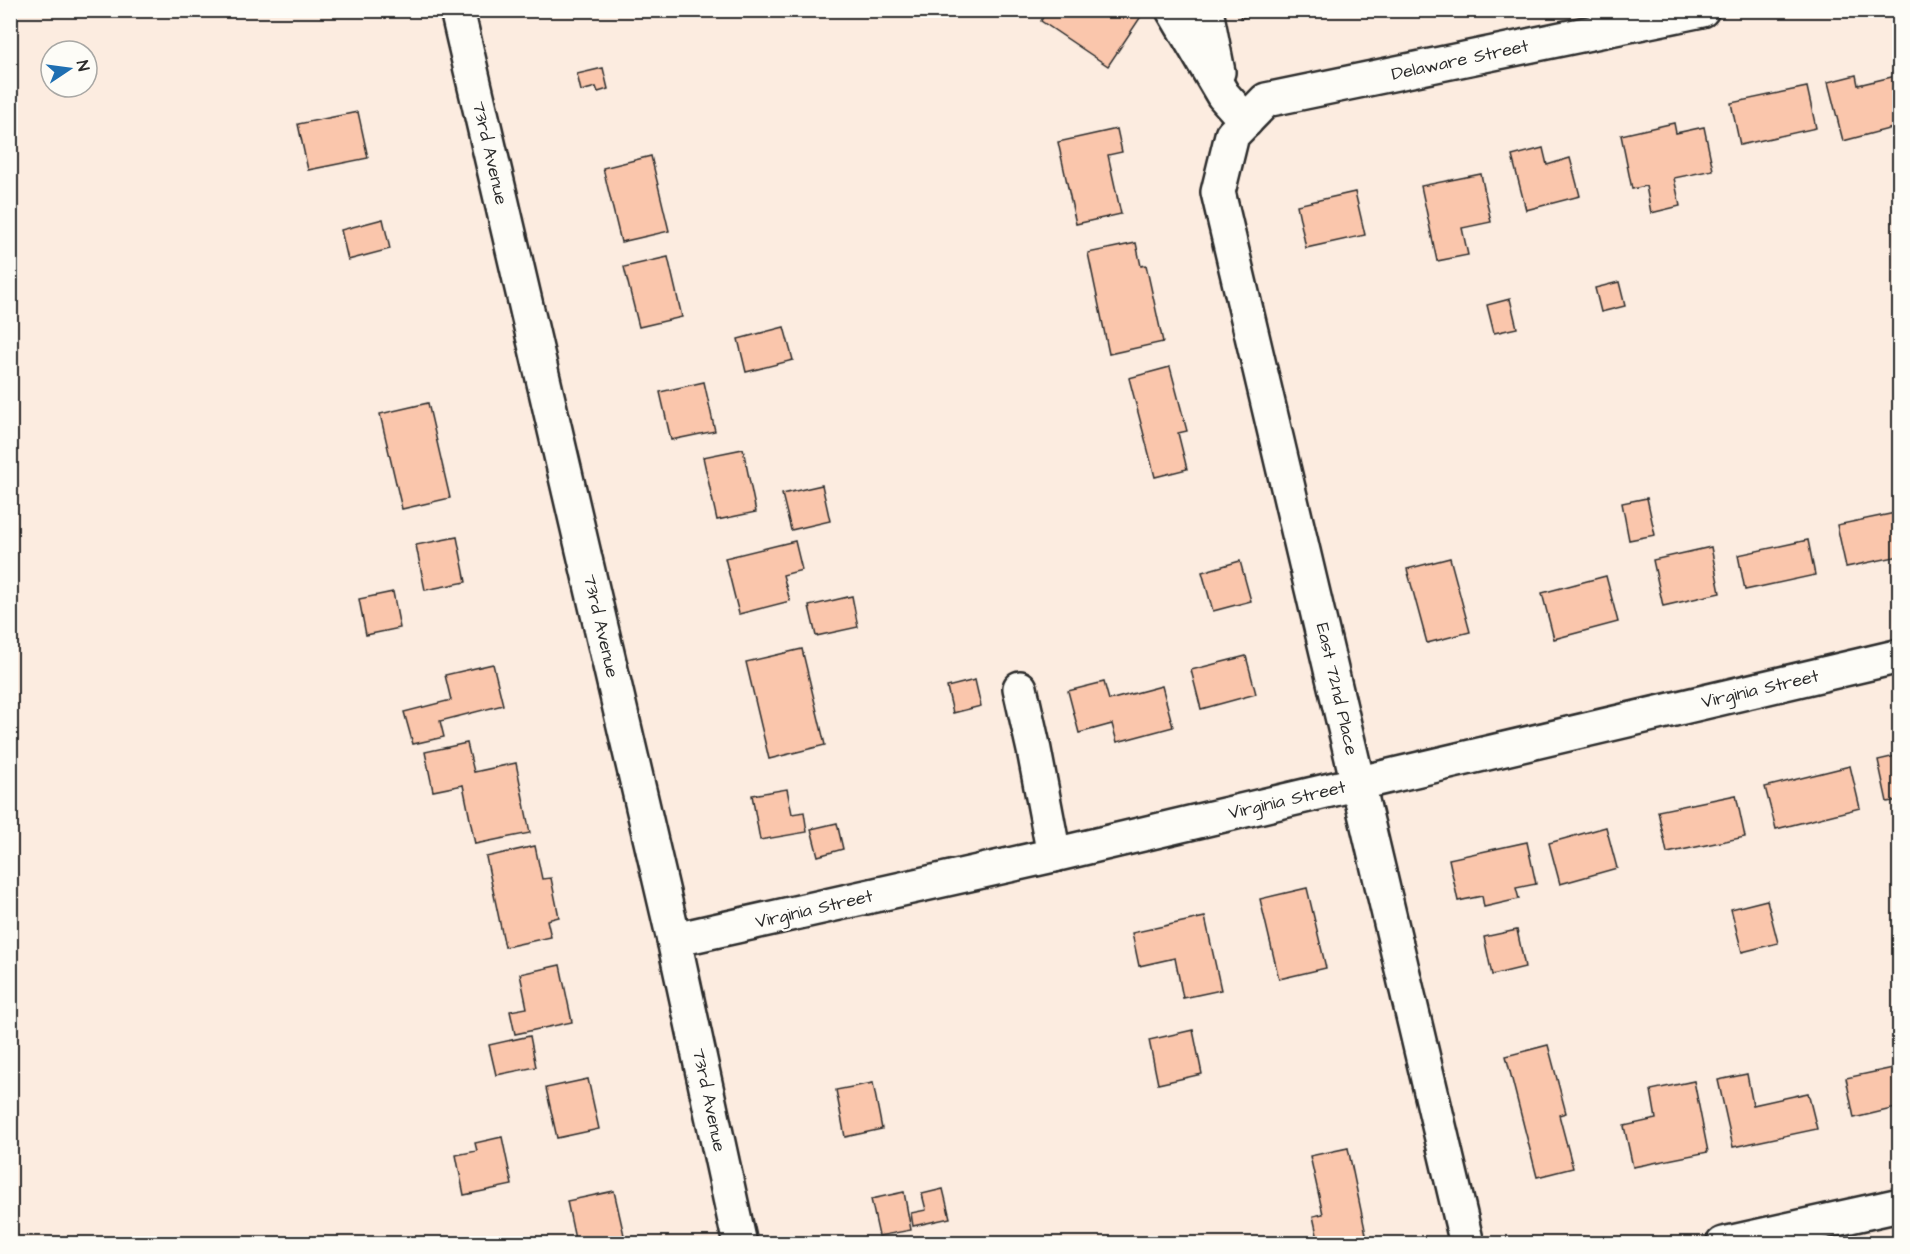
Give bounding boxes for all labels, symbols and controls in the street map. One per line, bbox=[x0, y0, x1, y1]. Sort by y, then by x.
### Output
street label: Delaware Street bbox=[1389, 33, 1532, 87]
north arrow bbox=[39, 39, 99, 99]
text: N bbox=[71, 58, 94, 73]
street label: 73rd Avenue bbox=[466, 99, 514, 207]
street label: 73rd Avenue bbox=[577, 572, 625, 680]
street label: East 72nd Place bbox=[1310, 621, 1364, 758]
street label: Virginia Street bbox=[1699, 663, 1822, 716]
street label: Virginia Street bbox=[1226, 774, 1349, 827]
street label: Virginia Street bbox=[753, 883, 876, 936]
street label: 73rd Avenue bbox=[686, 1046, 732, 1154]

